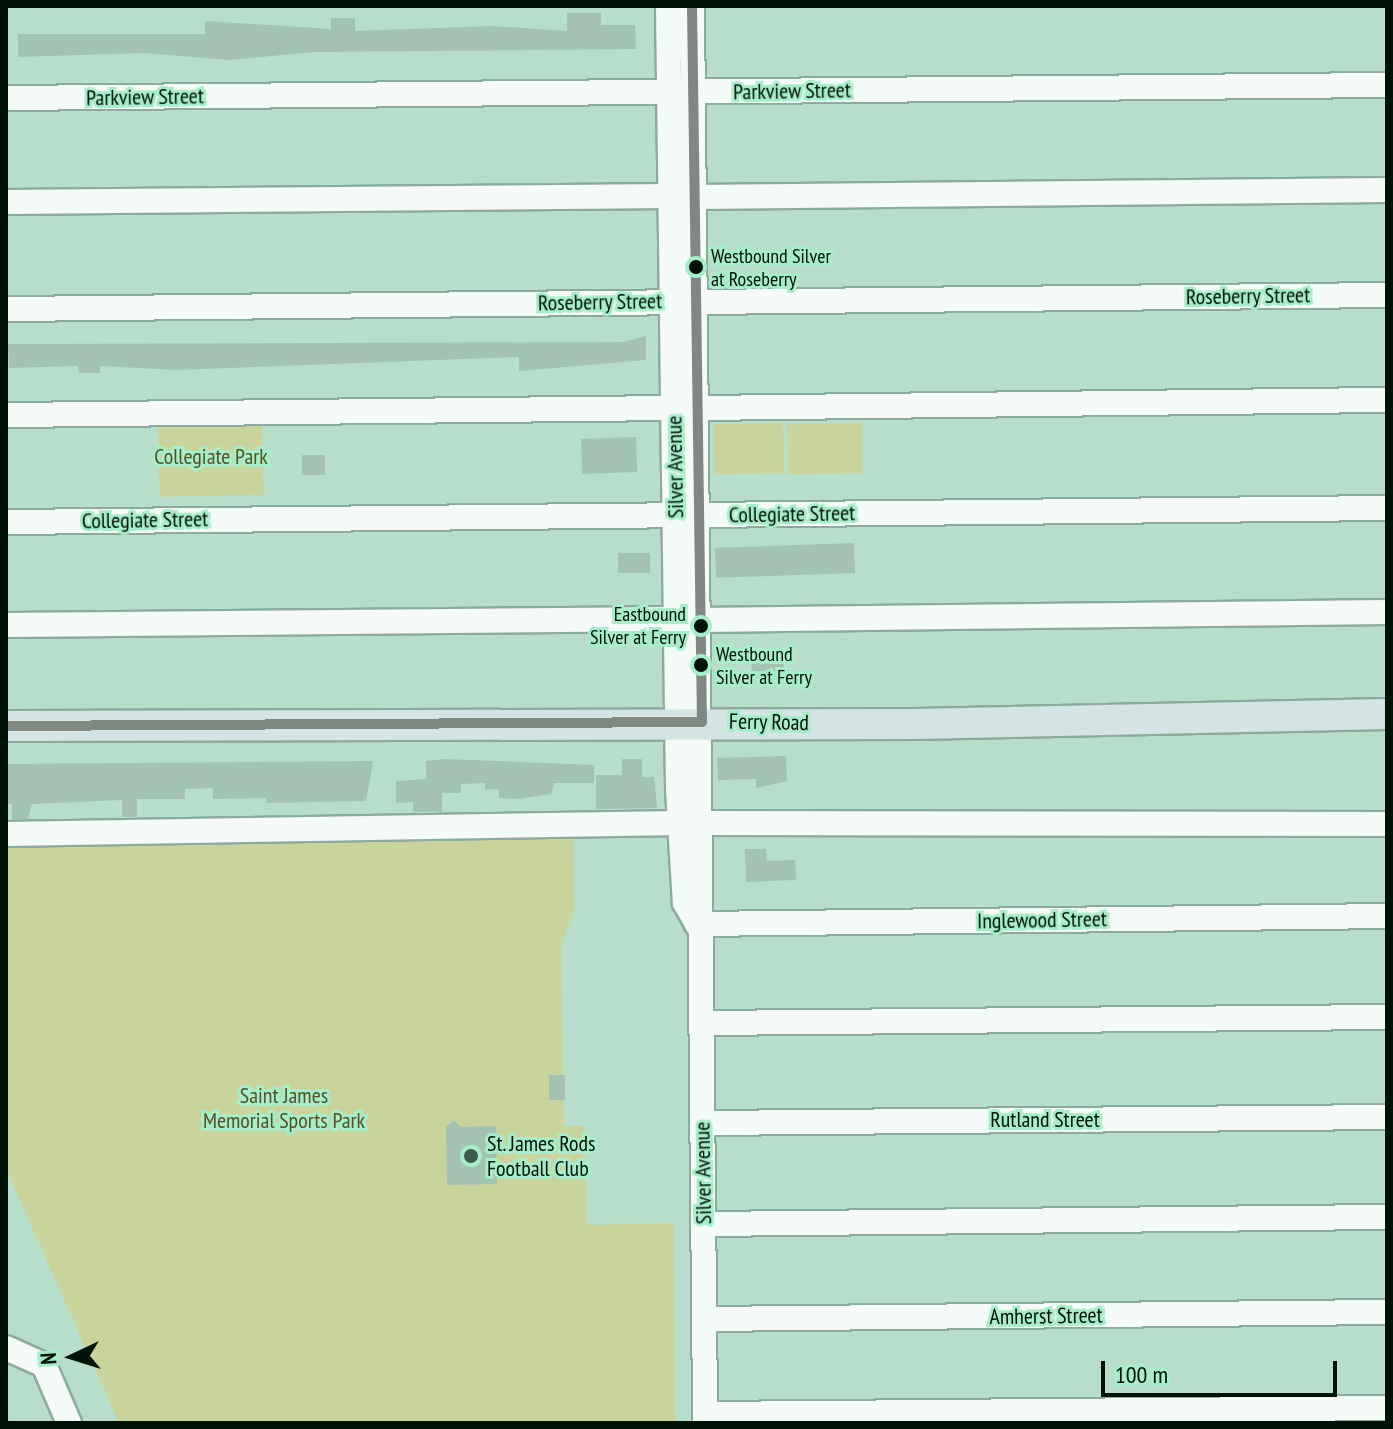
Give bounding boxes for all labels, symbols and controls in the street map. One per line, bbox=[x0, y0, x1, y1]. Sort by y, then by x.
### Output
street label: Parkview Street bbox=[733, 77, 851, 105]
street label: Parkview Street bbox=[86, 83, 204, 111]
place label: Westbound Silver at Roseberry bbox=[711, 244, 831, 291]
marker: Westbound Silver at Roseberry bbox=[688, 259, 704, 275]
street label: Roseberry Street bbox=[1185, 282, 1311, 310]
street label: Roseberry Street bbox=[537, 288, 663, 316]
street label: Silver Avenue bbox=[661, 415, 689, 519]
park label: Collegiate Park bbox=[154, 444, 268, 470]
street label: Collegiate Street bbox=[729, 500, 855, 528]
street label: Collegiate Street bbox=[82, 506, 208, 534]
place label: Eastbound Silver at Ferry bbox=[590, 602, 686, 649]
marker: Eastbound Silver at Ferry bbox=[693, 618, 709, 634]
place label: Westbound Silver at Ferry bbox=[716, 642, 812, 689]
marker: Westbound Silver at Ferry bbox=[693, 657, 709, 673]
street label: Ferry Road bbox=[728, 708, 810, 736]
street label: Inglewood Street bbox=[977, 906, 1107, 934]
park label: Saint James Memorial Sports Park bbox=[203, 1082, 365, 1134]
street label: Rutland Street bbox=[990, 1107, 1100, 1133]
street label: Silver Avenue bbox=[689, 1121, 717, 1225]
place label: St. James Rods Football Club bbox=[487, 1130, 597, 1182]
marker: St. James Rods Football Club bbox=[462, 1147, 480, 1165]
street label: Amherst Street bbox=[989, 1302, 1103, 1330]
north arrow bbox=[32, 1317, 112, 1397]
scale bar bbox=[1105, 1345, 1341, 1395]
text: N bbox=[34, 1352, 62, 1366]
text: 100 m bbox=[1115, 1359, 1168, 1390]

